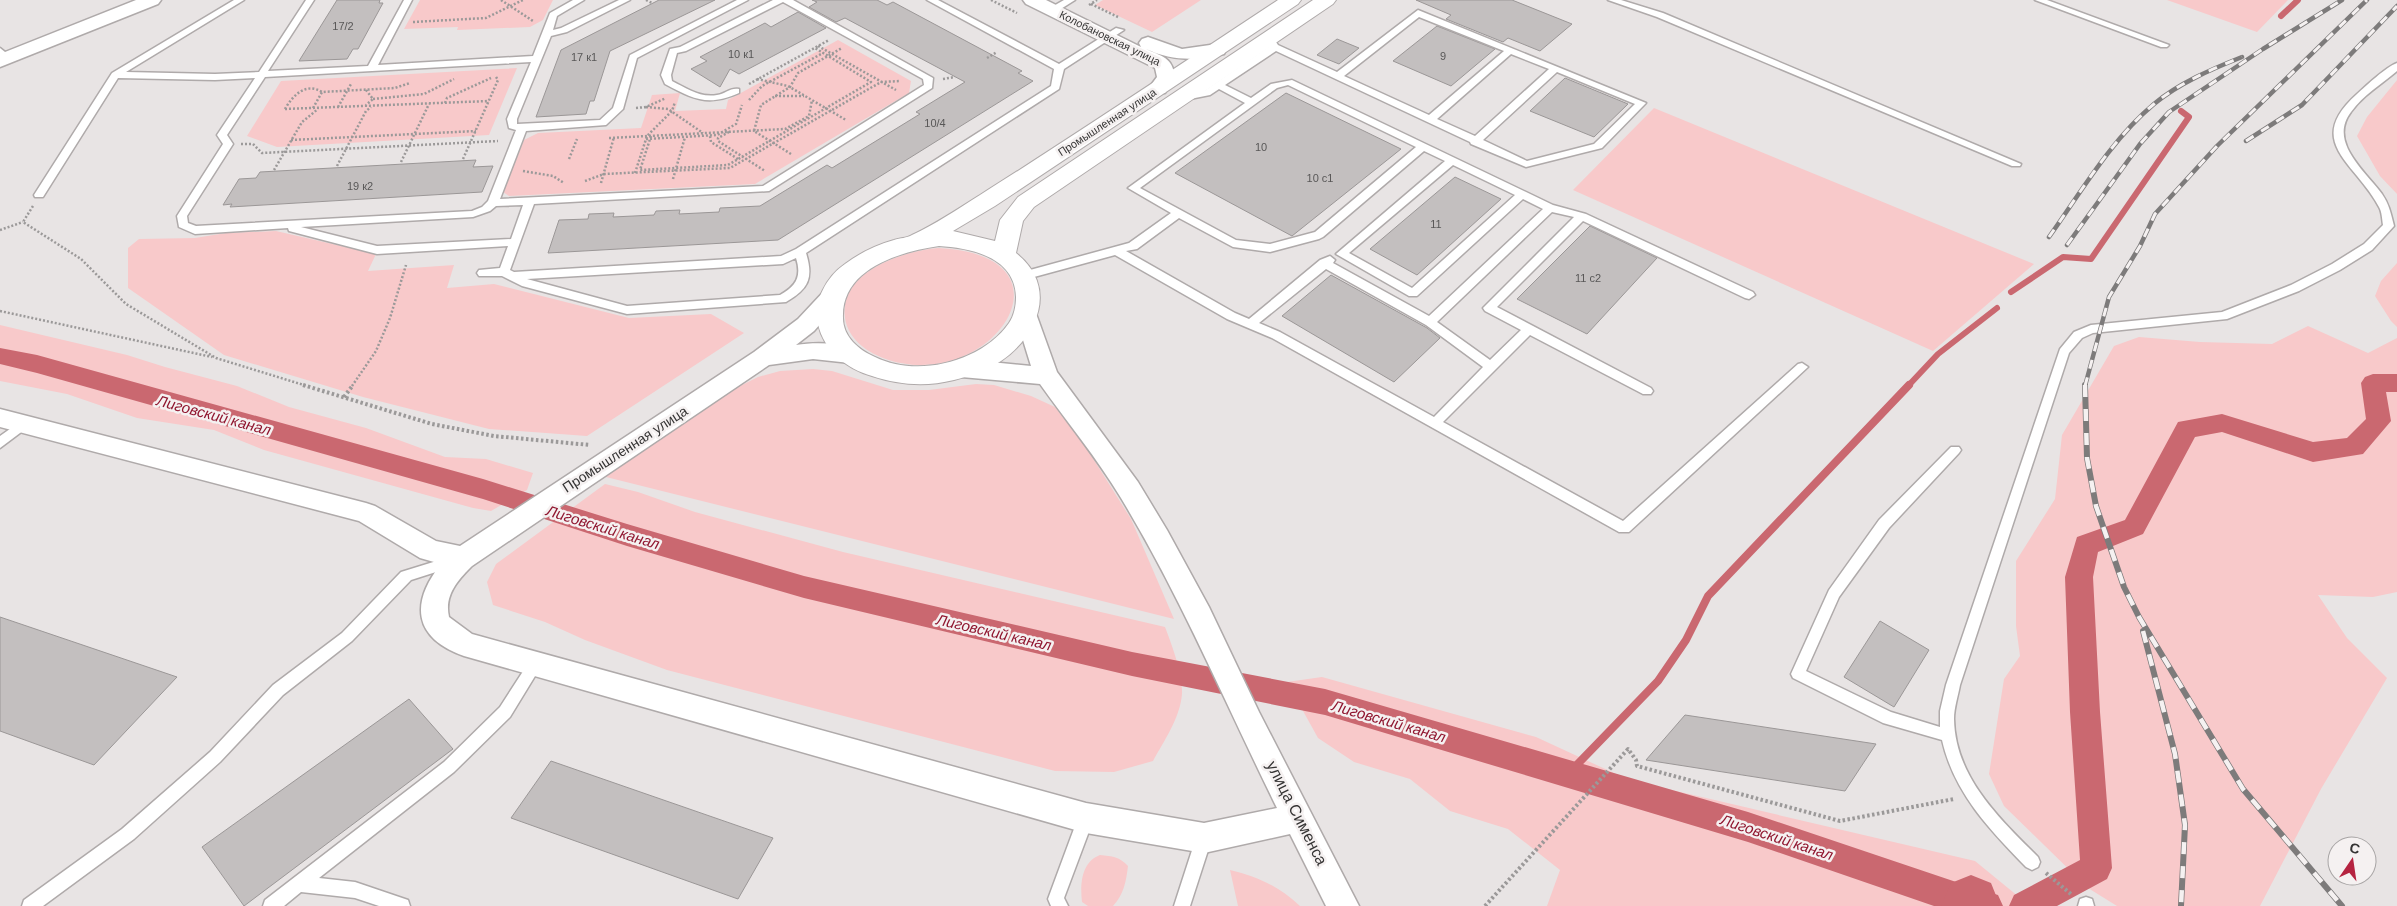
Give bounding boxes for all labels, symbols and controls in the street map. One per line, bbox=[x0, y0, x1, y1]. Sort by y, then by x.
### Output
street label: Колобановская улица bbox=[1058, 8, 1163, 68]
house number: 17/2 bbox=[332, 20, 354, 32]
house number: 10 к1 bbox=[728, 48, 754, 60]
house number: 9 bbox=[1440, 50, 1446, 62]
house number: 17 к1 bbox=[571, 51, 597, 63]
street label: Промышленная улица bbox=[1056, 85, 1159, 158]
house number: 10/4 bbox=[924, 117, 946, 129]
house number: 10 bbox=[1255, 141, 1267, 153]
house number: 10 с1 bbox=[1307, 172, 1333, 184]
house number: 19 к2 bbox=[347, 180, 373, 192]
house number: 11 bbox=[1430, 218, 1442, 230]
house number: 11 с2 bbox=[1575, 272, 1601, 284]
water label: Лиговский канал bbox=[154, 391, 273, 439]
street label: Промышленная улица bbox=[560, 402, 691, 495]
water label: Лиговский канал bbox=[543, 501, 662, 552]
water label: Лиговский канал bbox=[934, 610, 1054, 654]
water label: Лиговский канал bbox=[1329, 696, 1448, 746]
street label: улица Сименса bbox=[1263, 758, 1331, 868]
water label: Лиговский канал bbox=[1718, 810, 1836, 863]
north arrow bbox=[2327, 836, 2377, 886]
text: С bbox=[2348, 839, 2362, 857]

